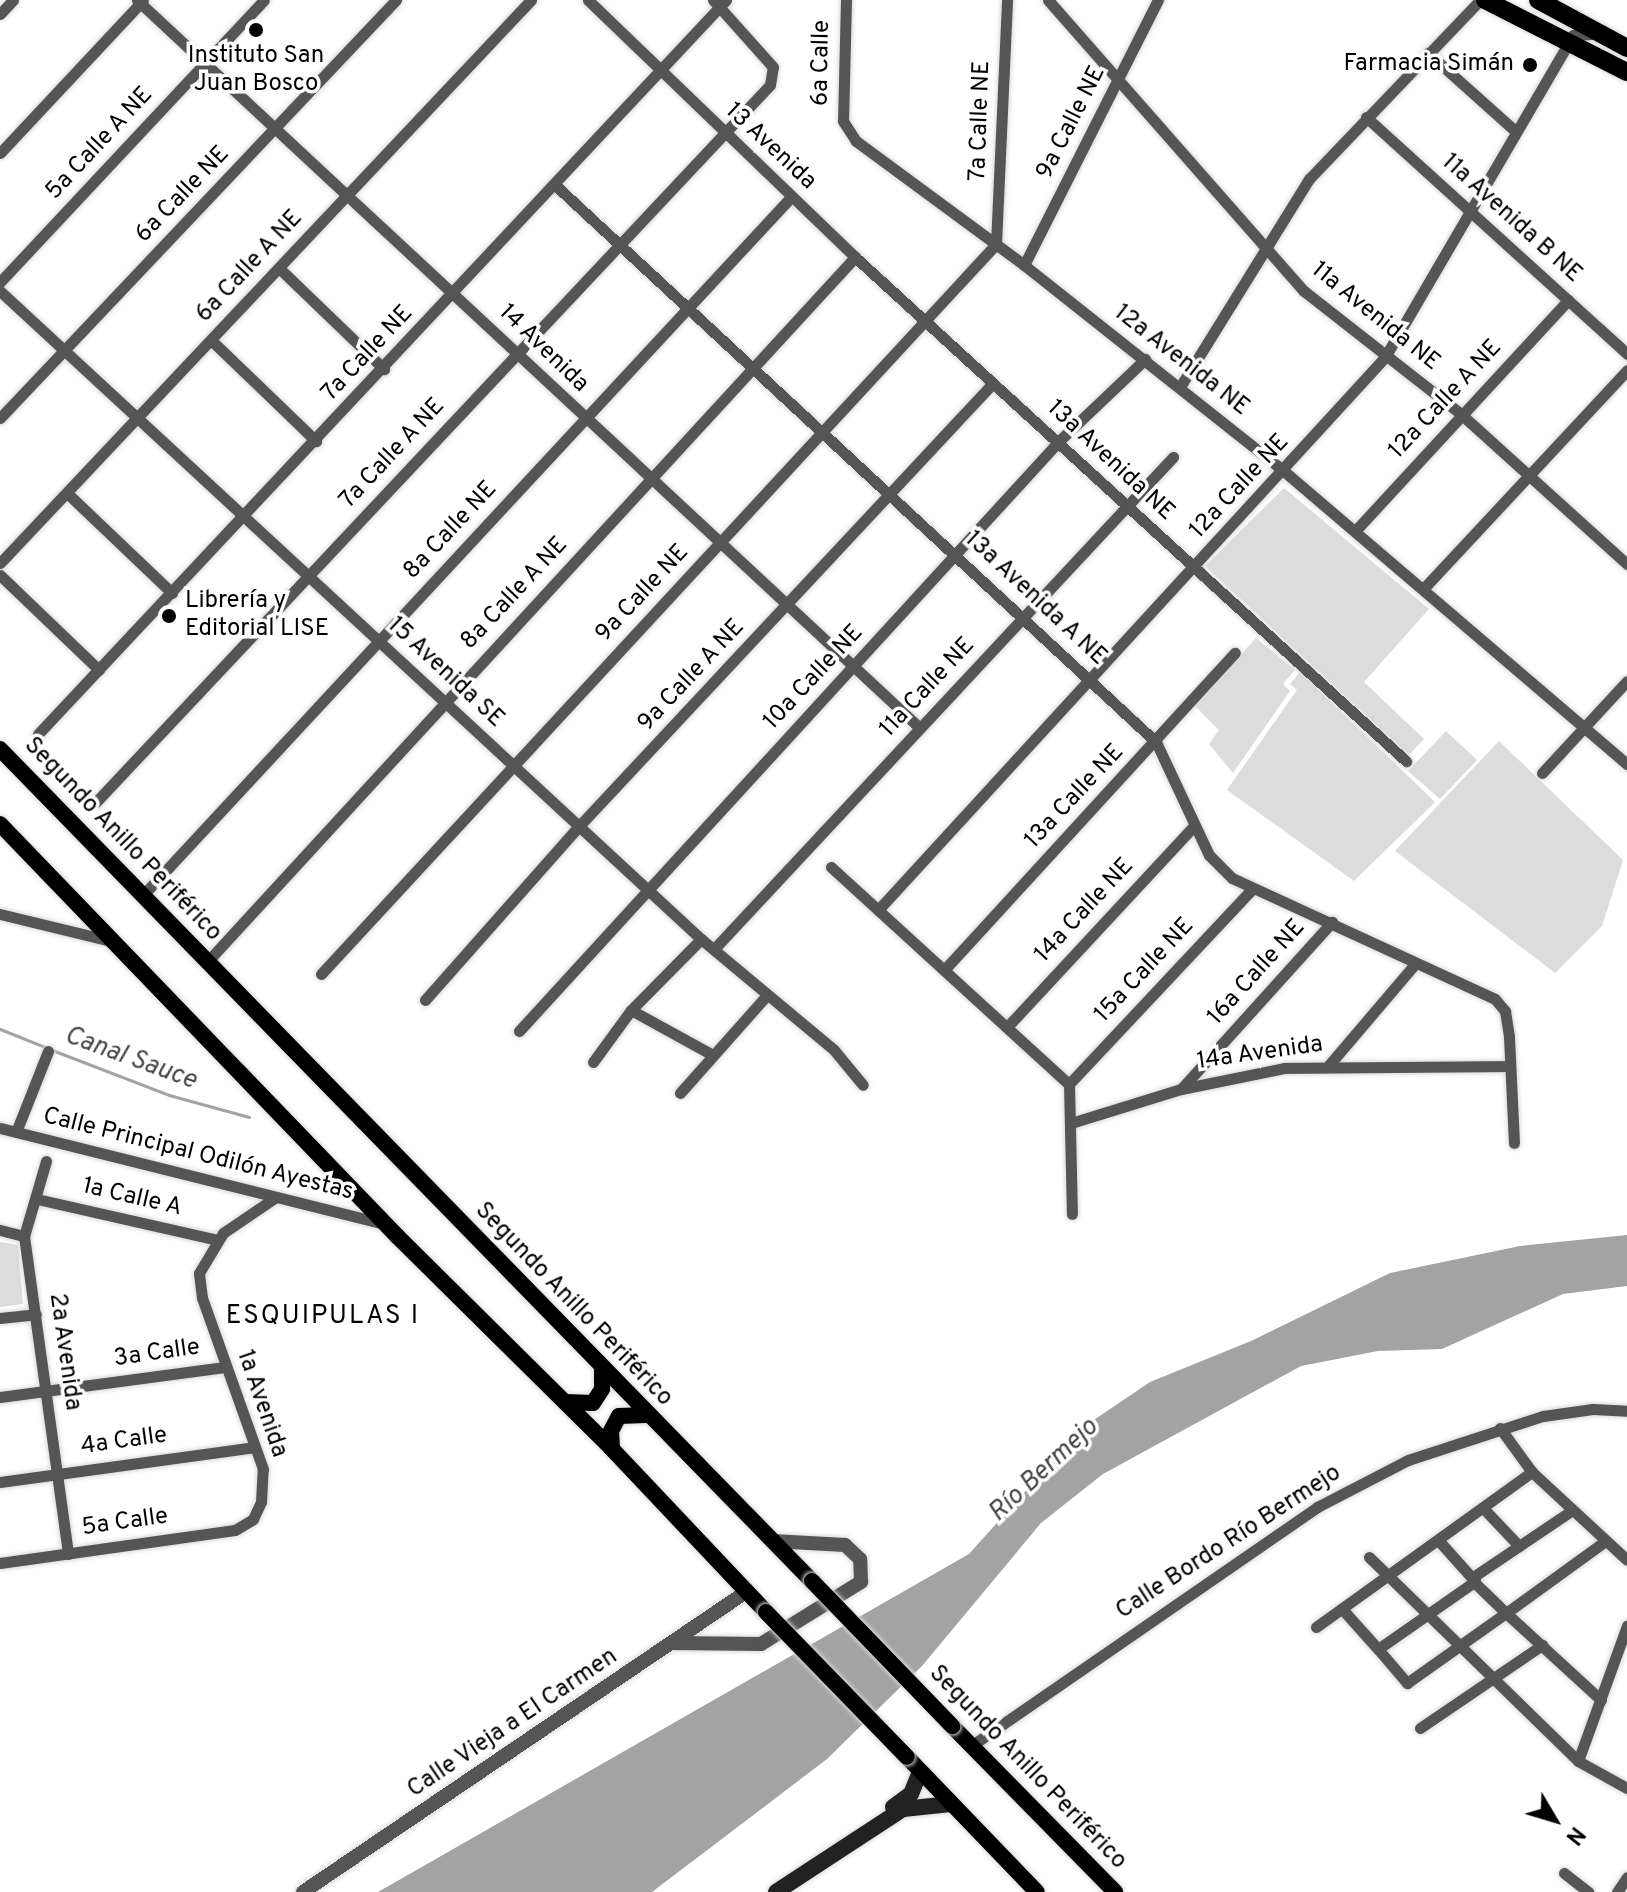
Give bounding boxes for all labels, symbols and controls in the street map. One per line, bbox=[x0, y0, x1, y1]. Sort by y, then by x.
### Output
street label: 6a Calle bbox=[807, 20, 837, 106]
marker: Instituto San Juan Bosco bbox=[247, 21, 265, 39]
place label: Instituto San Juan Bosco bbox=[188, 43, 324, 99]
place label: Farmacia Simán bbox=[1344, 51, 1514, 79]
marker: Farmacia Simán bbox=[1521, 56, 1539, 74]
street label: 7a Calle NE bbox=[965, 60, 997, 182]
street label: 9a Calle NE bbox=[1031, 62, 1113, 184]
street label: 5a Calle A NE bbox=[40, 81, 160, 207]
street label: 13 Avenida bbox=[718, 97, 822, 197]
street label: 6a Calle NE bbox=[130, 141, 236, 249]
street label: 11a Avenida B NE bbox=[1435, 148, 1587, 290]
street label: 6a Calle A NE bbox=[190, 204, 310, 330]
street label: 11a Avenida NE bbox=[1304, 256, 1446, 378]
street label: 14 Avenida bbox=[492, 299, 594, 399]
street label: 12a Avenida NE bbox=[1107, 299, 1255, 423]
street label: 7a Calle NE bbox=[316, 300, 420, 408]
street label: 12a Calle A NE bbox=[1383, 334, 1509, 466]
street label: 7a Calle A NE bbox=[334, 392, 452, 516]
street label: 13a Avenida NE bbox=[1040, 394, 1180, 528]
street label: 12a Calle NE bbox=[1184, 429, 1296, 545]
street label: 8a Calle NE bbox=[398, 476, 504, 586]
street label: 13a Avenida A NE bbox=[957, 525, 1113, 673]
street label: 8a Calle A NE bbox=[455, 531, 575, 657]
street label: 9a Calle NE bbox=[590, 539, 696, 649]
place label: Librería y Editorial LISE bbox=[185, 588, 329, 644]
marker: Librería y Editorial LISE bbox=[160, 607, 178, 625]
street label: 15 Avenida SE bbox=[380, 611, 510, 735]
street label: 9a Calle A NE bbox=[632, 613, 752, 739]
street label: 10a Calle NE bbox=[758, 619, 870, 737]
street label: 11a Calle NE bbox=[875, 632, 981, 744]
street label: Segundo Anillo Periférico bbox=[17, 732, 227, 948]
street label: 13a Calle NE bbox=[1019, 739, 1131, 855]
street label: 14a Calle NE bbox=[1029, 853, 1141, 969]
street label: 15a Calle NE bbox=[1089, 913, 1201, 1029]
street label: 16a Calle NE bbox=[1202, 914, 1312, 1032]
water label: Canal Sauce bbox=[60, 1021, 200, 1097]
street label: 14a Avenida bbox=[1195, 1031, 1325, 1077]
street label: Calle Principal Odilón Ayestas bbox=[39, 1102, 357, 1208]
street label: 1a Calle A bbox=[79, 1172, 185, 1224]
street label: Segundo Anillo Periférico bbox=[468, 1197, 678, 1413]
street label: 2a Avenida bbox=[41, 1291, 87, 1413]
district label: ESQUIPULAS I bbox=[226, 1301, 420, 1333]
street label: 3a Calle bbox=[112, 1334, 202, 1374]
street label: 1a Avenida bbox=[229, 1346, 293, 1462]
water label: Río Bermejo bbox=[983, 1413, 1105, 1529]
street label: 4a Calle bbox=[79, 1422, 169, 1462]
street label: Calle Bordo Río Bermejo bbox=[1111, 1460, 1347, 1626]
street label: 5a Calle bbox=[80, 1503, 170, 1543]
street label: Calle Vieja a El Carmen bbox=[402, 1643, 624, 1805]
street label: Segundo Anillo Periférico bbox=[922, 1660, 1132, 1876]
north arrow bbox=[1515, 1780, 1595, 1860]
text: N bbox=[1559, 1821, 1590, 1850]

